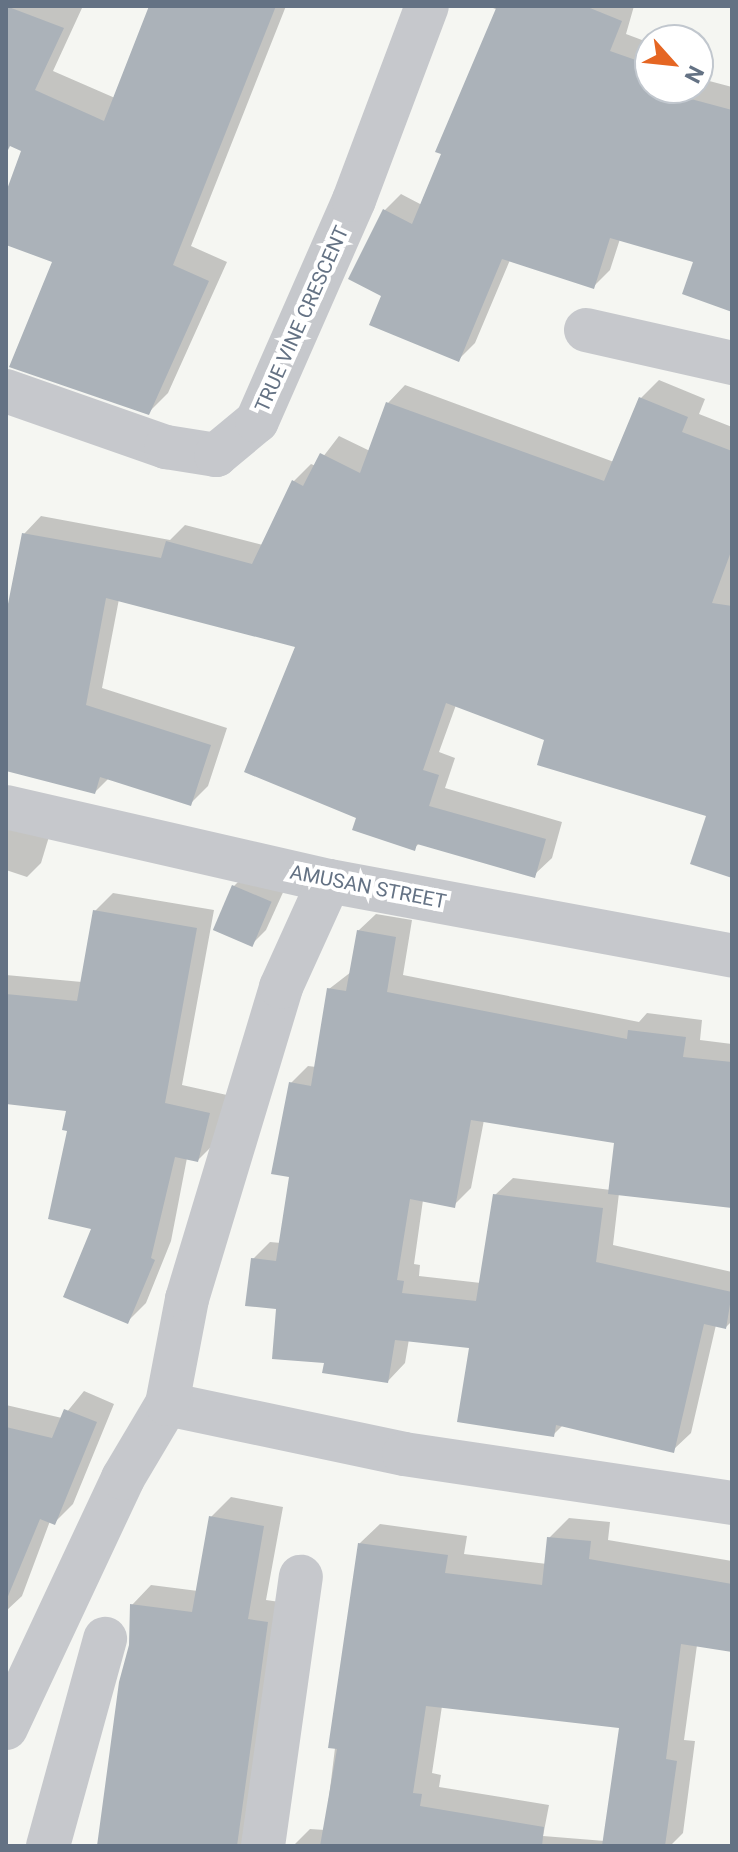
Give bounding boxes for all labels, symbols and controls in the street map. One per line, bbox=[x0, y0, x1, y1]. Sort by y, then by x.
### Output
north arrow bbox=[634, 24, 714, 104]
text: N bbox=[679, 62, 709, 87]
street label: TRUE VINE CRESCENT bbox=[250, 222, 354, 416]
street label: AMUSAN STREET bbox=[288, 860, 448, 914]

